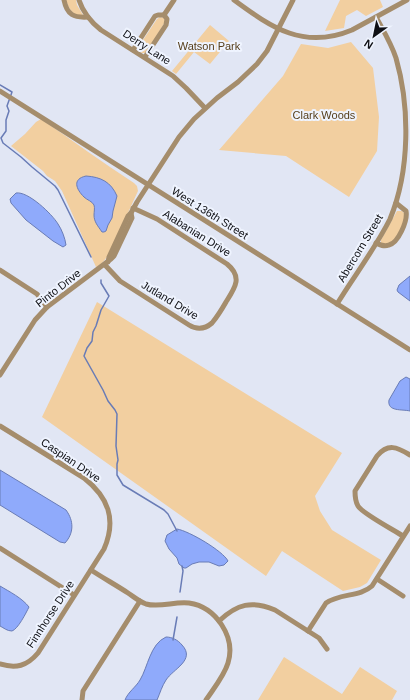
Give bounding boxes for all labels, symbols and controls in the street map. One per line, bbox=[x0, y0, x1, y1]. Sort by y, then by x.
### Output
north arrow bbox=[354, 16, 394, 56]
street label: Derry Lane bbox=[121, 27, 173, 67]
text: N bbox=[362, 37, 375, 52]
park label: Watson Park bbox=[178, 40, 241, 52]
park label: Clark Woods bbox=[293, 109, 356, 121]
street label: West 136th Street bbox=[170, 185, 250, 241]
street label: Alabanian Drive bbox=[161, 207, 233, 259]
street label: Abercorn Street bbox=[335, 212, 385, 284]
street label: Pinto Drive bbox=[33, 267, 83, 309]
street label: Jutland Drive bbox=[139, 278, 201, 322]
street label: Caspian Drive bbox=[39, 436, 103, 484]
street label: Finnhorse Drive bbox=[24, 578, 76, 650]

